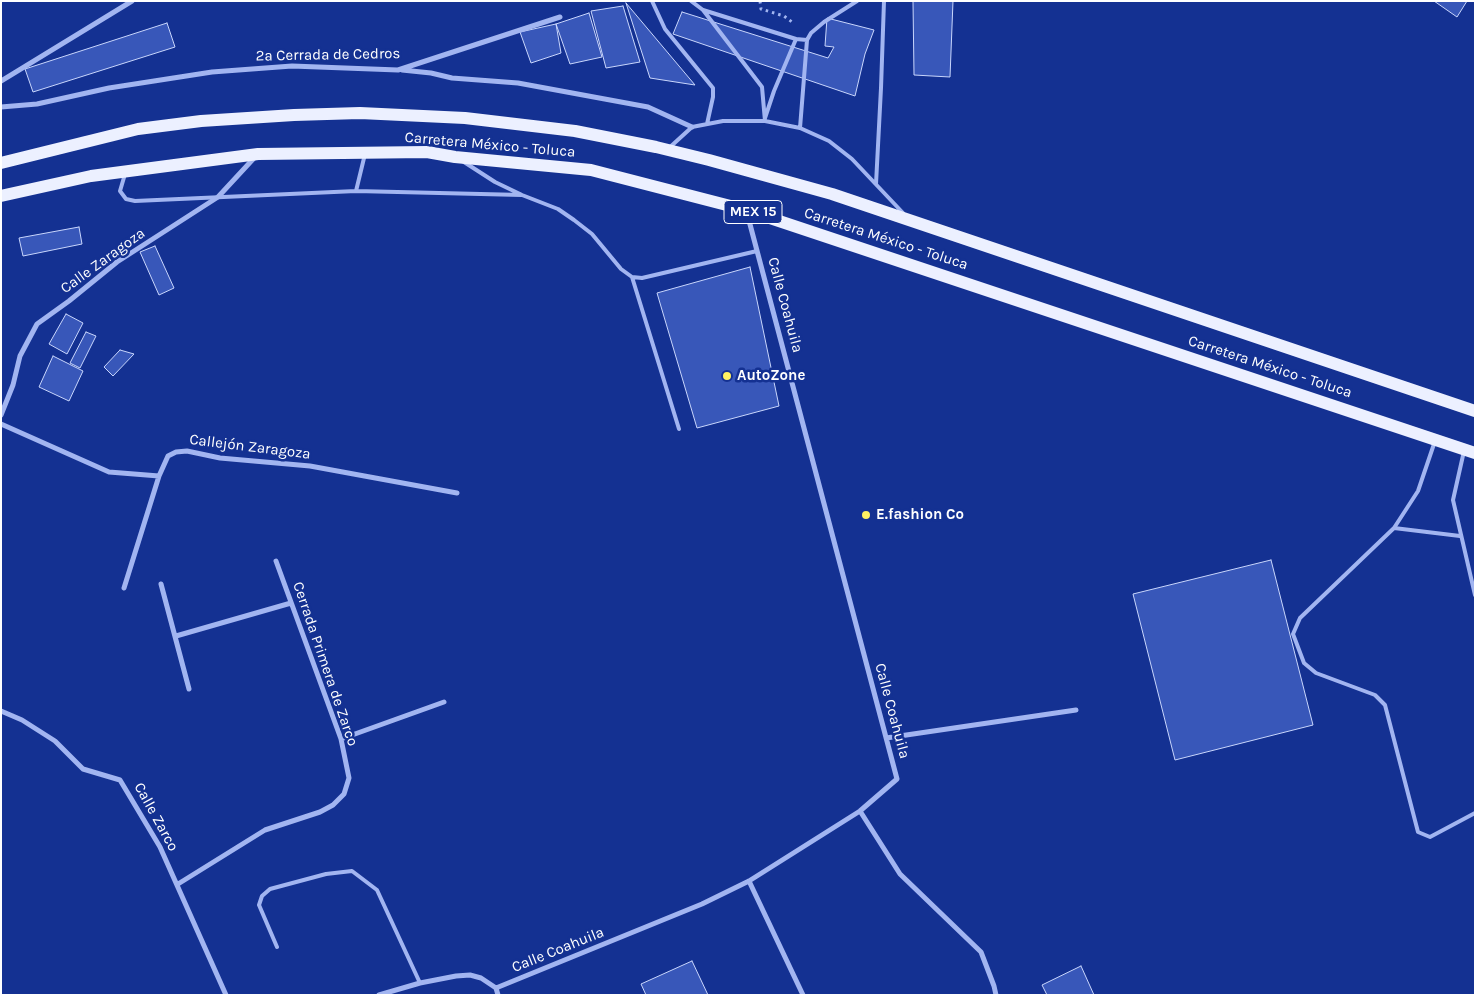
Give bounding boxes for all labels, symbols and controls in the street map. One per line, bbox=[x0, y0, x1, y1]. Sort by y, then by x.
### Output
street label: 2a Cerrada de Cedros bbox=[256, 45, 400, 65]
street label: Carretera México - Toluca bbox=[404, 129, 576, 161]
road number: MEX 15 bbox=[724, 200, 782, 223]
street label: Carretera México - Toluca bbox=[802, 204, 970, 274]
street label: Calle Zaragoza bbox=[57, 224, 149, 298]
street label: Calle Coahuila bbox=[764, 255, 806, 355]
street label: Carretera México - Toluca bbox=[1186, 332, 1354, 402]
place label: AutoZone bbox=[737, 367, 805, 385]
marker: AutoZone bbox=[721, 370, 733, 382]
street label: Callejón Zaragoza bbox=[188, 431, 312, 463]
place label: E.fashion Co bbox=[876, 506, 964, 524]
marker: E.fashion Co bbox=[860, 509, 872, 521]
street label: Cerrada Primera de Zarco bbox=[288, 580, 362, 748]
street label: Calle Coahuila bbox=[871, 661, 913, 761]
street label: Calle Zarco bbox=[130, 780, 182, 854]
street label: Calle Coahuila bbox=[509, 923, 607, 977]

